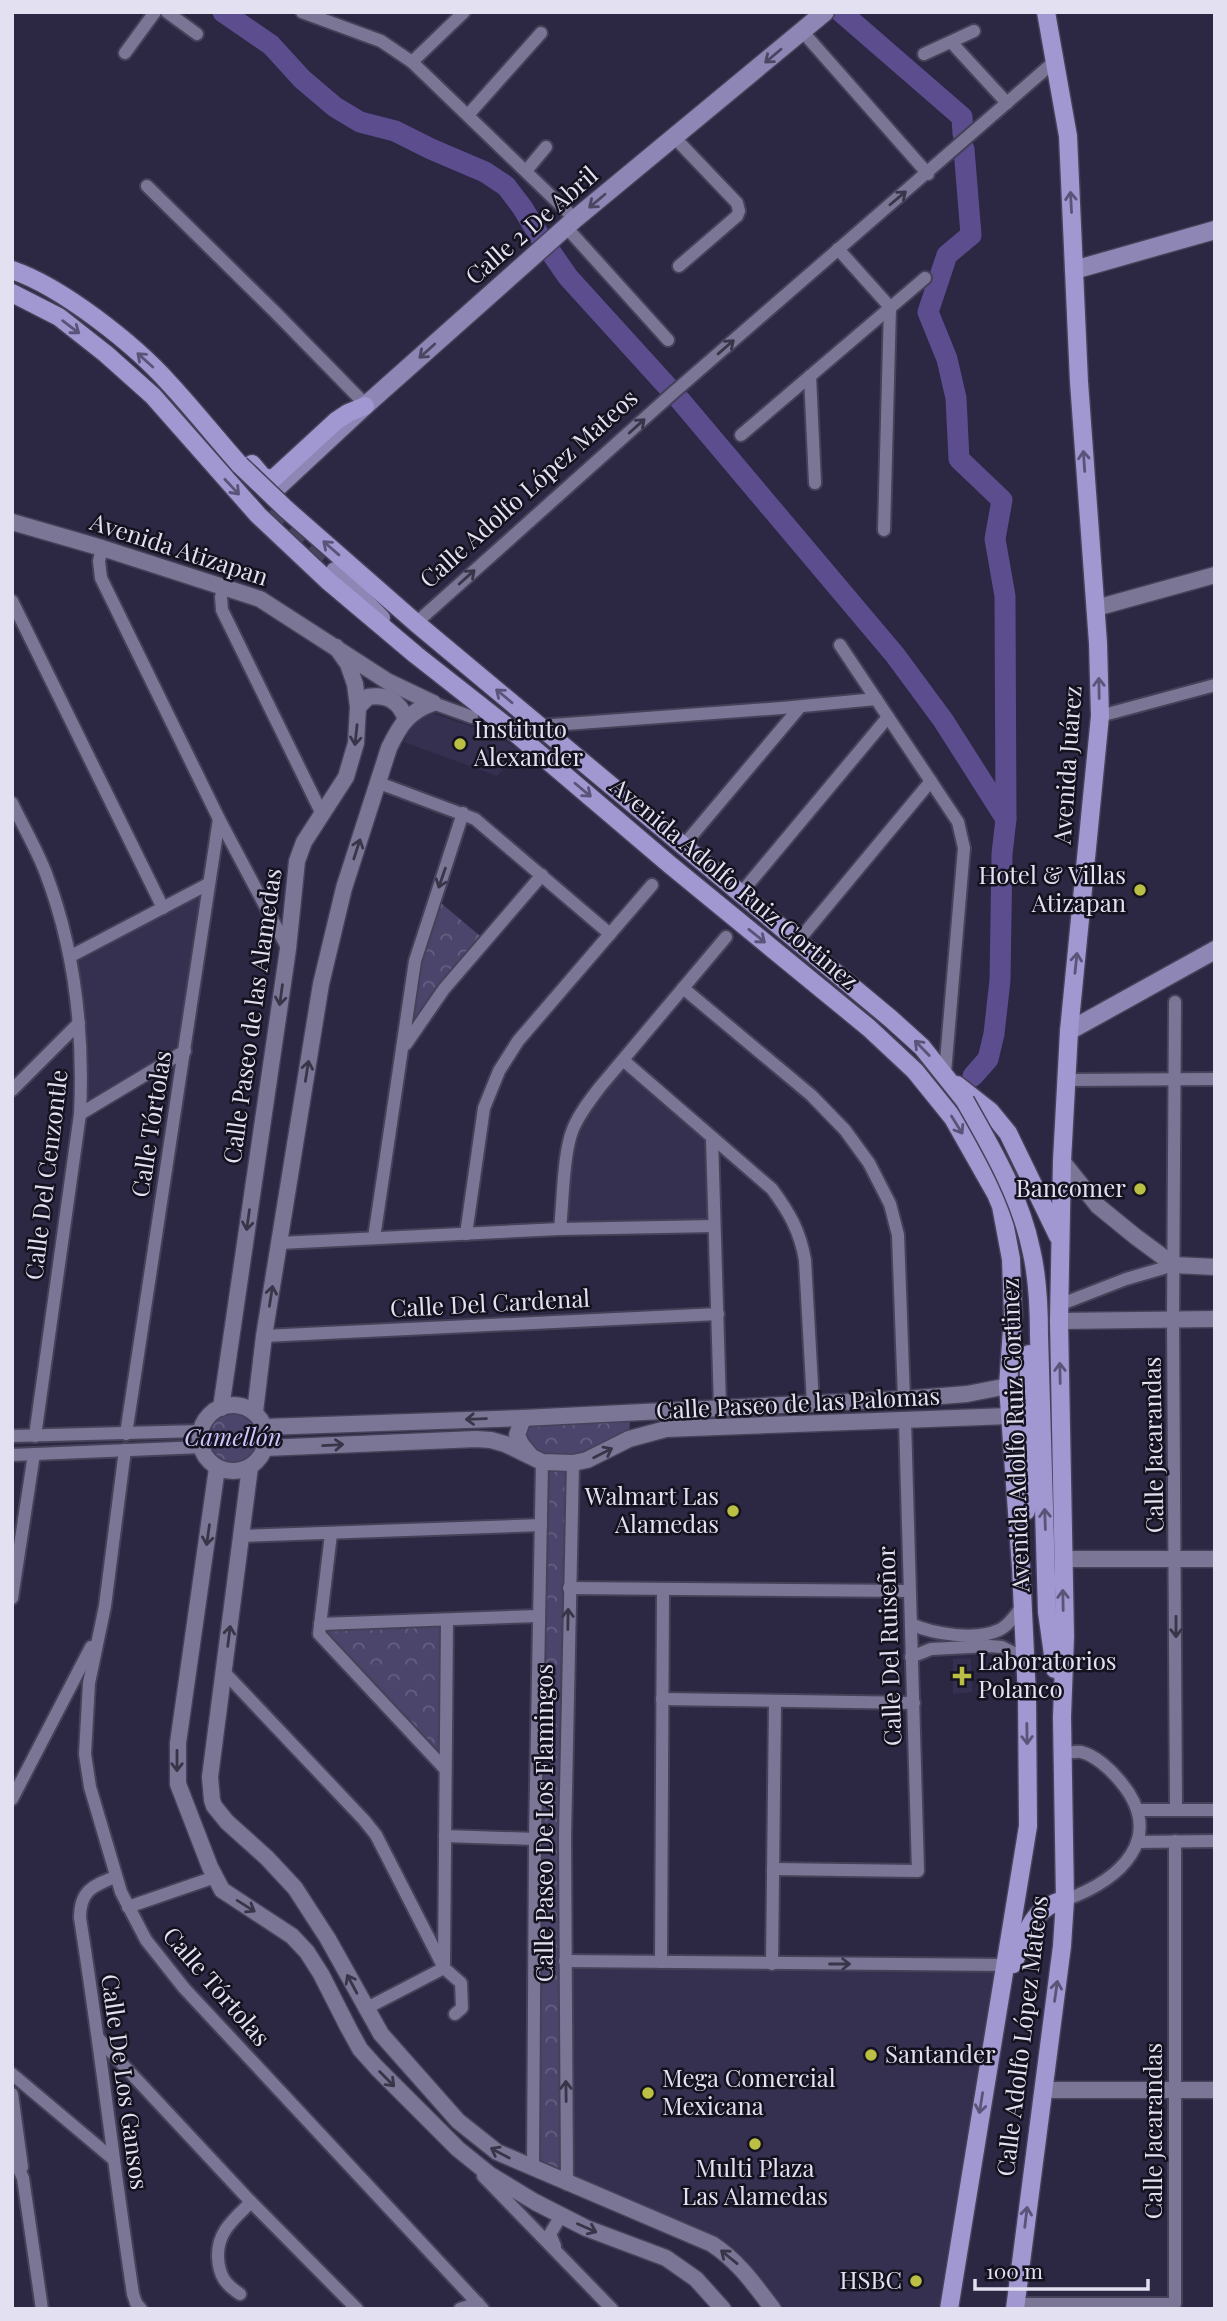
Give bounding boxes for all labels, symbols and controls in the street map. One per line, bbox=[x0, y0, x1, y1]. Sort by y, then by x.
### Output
one-way arrow bbox=[764, 48, 782, 64]
street label: Calle 2 De Abril bbox=[458, 158, 604, 291]
one-way arrow bbox=[888, 191, 906, 206]
one-way arrow bbox=[1064, 191, 1077, 214]
one-way arrow bbox=[589, 193, 607, 209]
one-way arrow bbox=[61, 319, 80, 334]
one-way arrow bbox=[717, 339, 735, 355]
one-way arrow bbox=[418, 343, 436, 359]
one-way arrow bbox=[137, 352, 154, 369]
street label: Calle Adolfo López Mateos bbox=[412, 381, 643, 594]
one-way arrow bbox=[628, 418, 646, 434]
one-way arrow bbox=[1077, 450, 1090, 473]
one-way arrow bbox=[224, 478, 240, 496]
street label: Avenida Atizapan bbox=[86, 504, 273, 592]
one-way arrow bbox=[323, 540, 341, 556]
one-way arrow bbox=[458, 569, 475, 586]
one-way arrow bbox=[1092, 676, 1106, 699]
street label: Avenida Juárez bbox=[1044, 684, 1088, 846]
one-way arrow bbox=[495, 689, 513, 705]
place label: Instituto Alexander bbox=[473, 712, 583, 772]
one-way arrow bbox=[349, 723, 362, 746]
marker: Instituto Alexander bbox=[452, 736, 468, 752]
street label: Avenida Adolfo Ruiz Cortinez bbox=[604, 769, 866, 996]
one-way arrow bbox=[573, 782, 591, 798]
one-way arrow bbox=[351, 839, 364, 861]
place label: Hotel & Villas Atizapan bbox=[978, 858, 1126, 918]
street label: Calle Paseo de las Alamedas bbox=[214, 866, 288, 1165]
one-way arrow bbox=[434, 866, 447, 888]
marker: Hotel & Villas Atizapan bbox=[1132, 882, 1148, 898]
one-way arrow bbox=[748, 928, 766, 944]
one-way arrow bbox=[1069, 952, 1082, 975]
one-way arrow bbox=[274, 983, 287, 1006]
one-way arrow bbox=[913, 1040, 930, 1057]
street label: Calle Tórtolas bbox=[123, 1048, 177, 1199]
one-way arrow bbox=[301, 1060, 314, 1083]
street label: Calle Del Cenzontle bbox=[16, 1068, 74, 1282]
one-way arrow bbox=[951, 1115, 965, 1135]
place label: Bancomer bbox=[1016, 1171, 1126, 1203]
marker: Bancomer bbox=[1132, 1181, 1148, 1197]
one-way arrow bbox=[241, 1208, 254, 1231]
street label: Avenida Adolfo Ruiz Cortinez bbox=[993, 1278, 1036, 1594]
street label: Calle Del Cardenal bbox=[389, 1281, 591, 1323]
one-way arrow bbox=[265, 1285, 278, 1308]
street label: Calle Jacarandas bbox=[1134, 1357, 1170, 1534]
one-way arrow bbox=[1053, 1361, 1066, 1384]
street label: Calle Paseo de las Palomas bbox=[655, 1379, 941, 1425]
one-way arrow bbox=[465, 1413, 488, 1426]
park label: Camellón bbox=[184, 1420, 282, 1452]
one-way arrow bbox=[322, 1439, 345, 1452]
one-way arrow bbox=[592, 1445, 612, 1459]
place label: Walmart Las Alamedas bbox=[584, 1479, 719, 1539]
marker: Walmart Las Alamedas bbox=[725, 1503, 741, 1519]
one-way arrow bbox=[1038, 1508, 1051, 1531]
one-way arrow bbox=[201, 1523, 214, 1546]
street label: Calle Del Ruiseñor bbox=[869, 1545, 907, 1747]
one-way arrow bbox=[1057, 1589, 1070, 1612]
one-way arrow bbox=[561, 1607, 575, 1630]
one-way arrow bbox=[1169, 1616, 1183, 1639]
one-way arrow bbox=[222, 1625, 235, 1647]
place label: Laboratorios Polanco bbox=[978, 1644, 1117, 1704]
street label: Calle Paseo De Los Flamingos bbox=[527, 1664, 559, 1982]
marker: Laboratorios Polanco bbox=[952, 1666, 972, 1686]
one-way arrow bbox=[1020, 1722, 1034, 1745]
one-way arrow bbox=[171, 1749, 184, 1772]
street label: Calle Adolfo López Mateos bbox=[988, 1893, 1054, 2178]
one-way arrow bbox=[236, 1900, 256, 1914]
street label: Calle Tórtolas bbox=[157, 1919, 278, 2052]
one-way arrow bbox=[828, 1957, 851, 1971]
street label: Calle De Los Gansos bbox=[95, 1972, 157, 2191]
one-way arrow bbox=[345, 1974, 358, 1995]
one-way arrow bbox=[1049, 1980, 1062, 2003]
place label: Santander bbox=[885, 2037, 996, 2069]
street label: Calle Jacarandas bbox=[1136, 2043, 1168, 2219]
marker: Santander bbox=[863, 2047, 879, 2063]
place label: Mega Comercial Mexicana bbox=[662, 2061, 836, 2121]
one-way arrow bbox=[379, 2070, 396, 2087]
one-way arrow bbox=[559, 2080, 573, 2103]
marker: Mega Comercial Mexicana bbox=[640, 2085, 656, 2101]
one-way arrow bbox=[974, 2091, 987, 2114]
marker: Multi Plaza Las Alamedas bbox=[747, 2136, 763, 2152]
one-way arrow bbox=[491, 2146, 511, 2160]
place label: Multi Plaza Las Alamedas bbox=[682, 2151, 828, 2211]
one-way arrow bbox=[1020, 2206, 1033, 2229]
one-way arrow bbox=[576, 2222, 597, 2235]
scale bar bbox=[975, 2248, 1148, 2292]
one-way arrow bbox=[720, 2249, 738, 2265]
text: 100 m bbox=[986, 2256, 1043, 2284]
place label: HSBC bbox=[839, 2263, 902, 2295]
marker: HSBC bbox=[908, 2273, 924, 2289]

